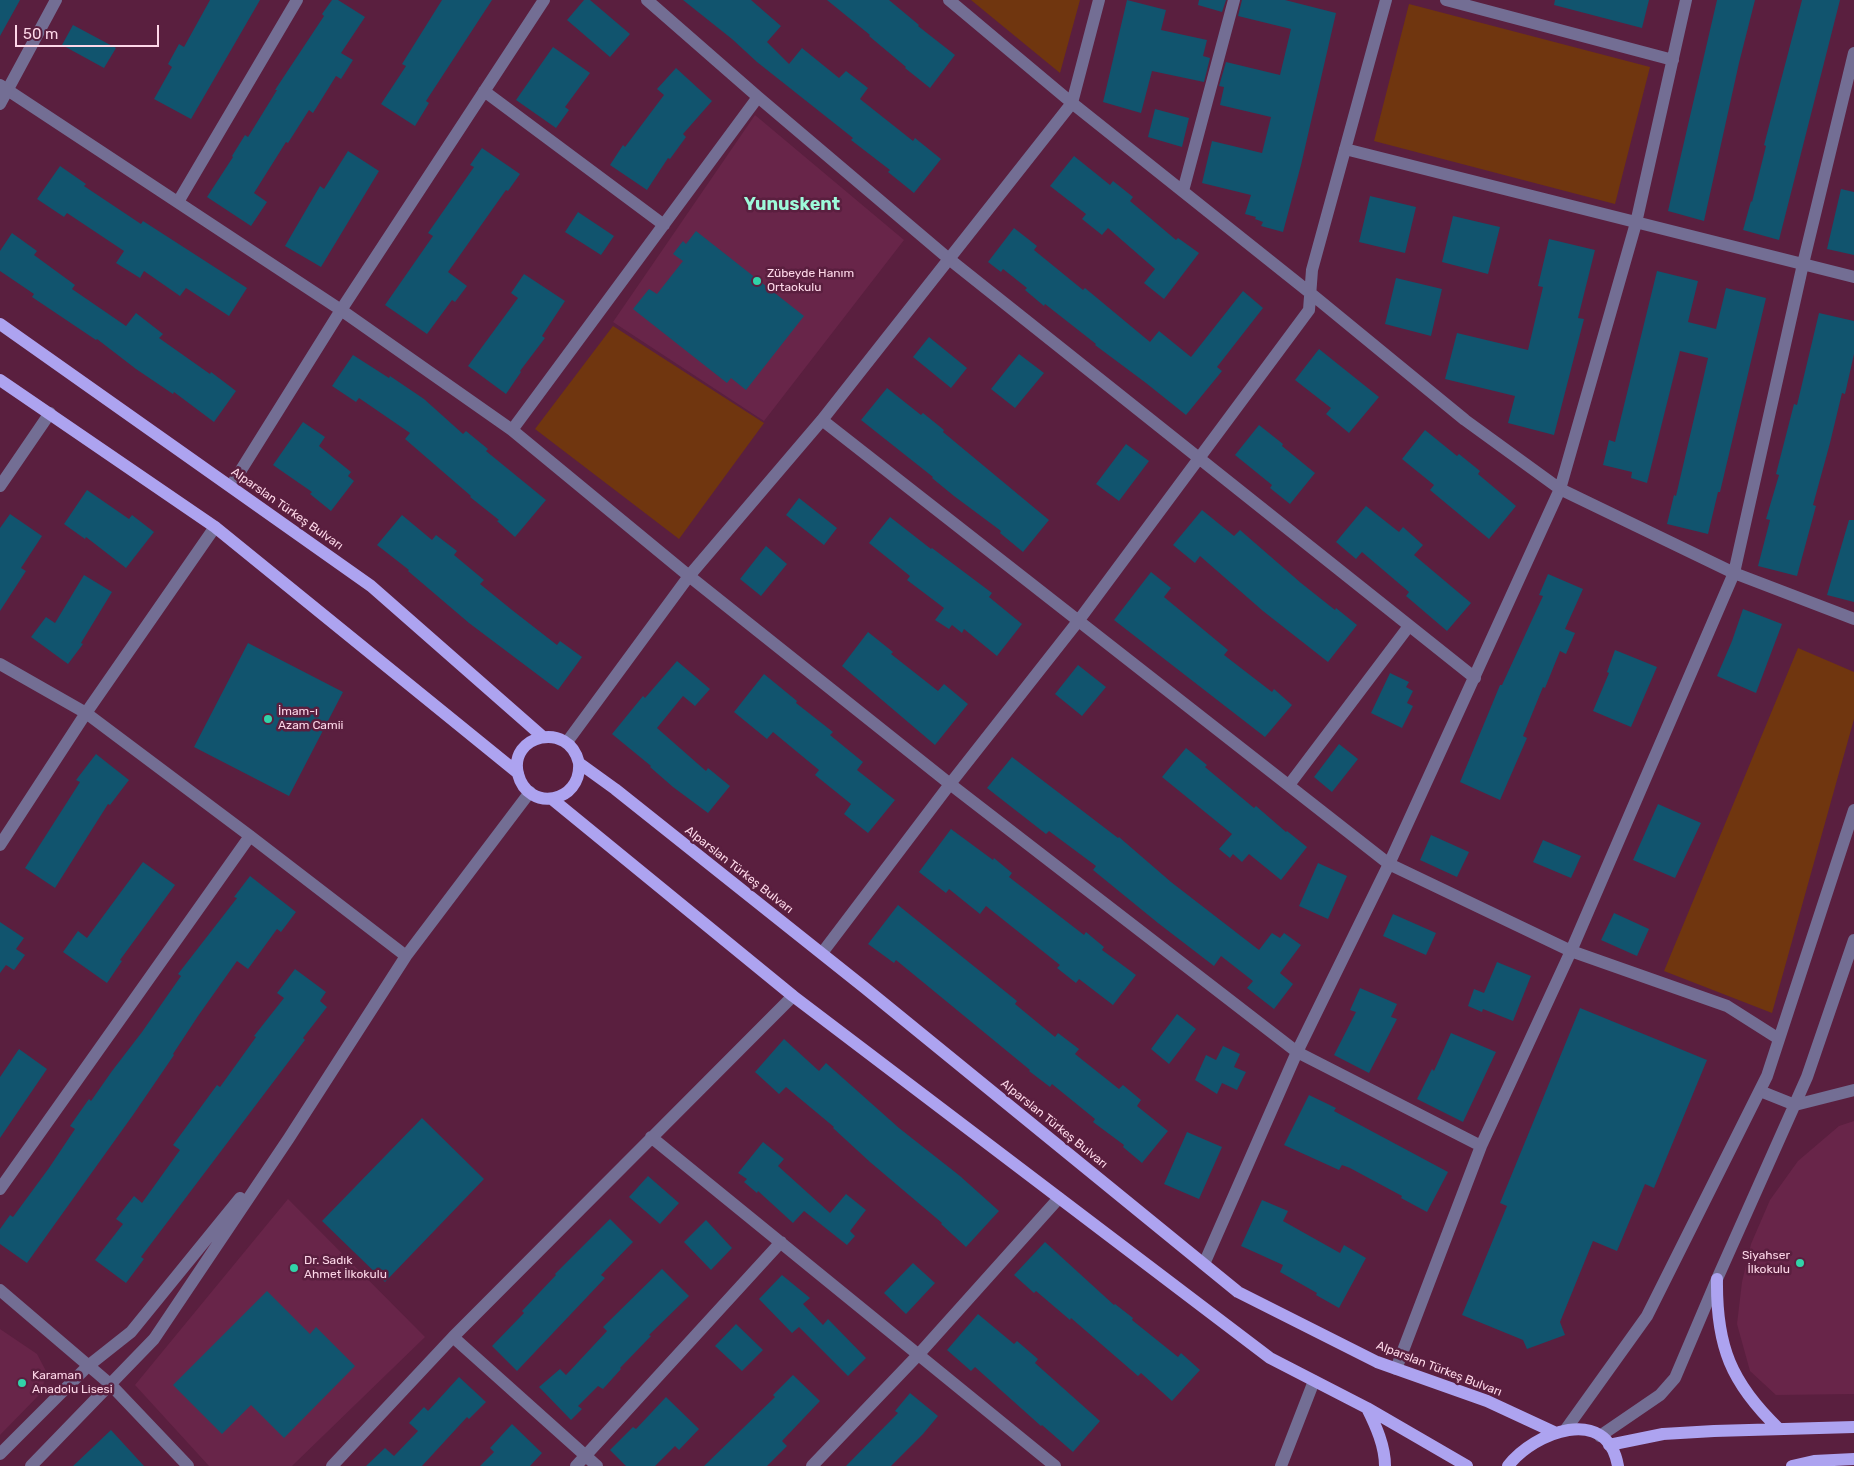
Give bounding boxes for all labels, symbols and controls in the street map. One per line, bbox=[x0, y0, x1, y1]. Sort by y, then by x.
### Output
scale bar bbox=[18, 15, 161, 47]
text: 50 m bbox=[23, 25, 58, 43]
district label: Yunuskent bbox=[744, 194, 840, 216]
place label: Zübeyde Hanım Ortaokulu bbox=[767, 267, 854, 295]
marker: Zübeyde Hanım Ortaokulu bbox=[751, 275, 763, 287]
street label: Alparslan Türkeş Bulvarı bbox=[228, 465, 346, 553]
place label: İmam-ı Azam Camii bbox=[278, 705, 343, 733]
marker: İmam-ı Azam Camii bbox=[262, 713, 274, 725]
street label: Alparslan Türkeş Bulvarı bbox=[682, 823, 796, 917]
street label: Alparslan Türkeş Bulvarı bbox=[998, 1076, 1110, 1172]
place label: Siyahser İlkokulu bbox=[1742, 1249, 1790, 1277]
place label: Dr. Sadık Ahmet İlkokulu bbox=[304, 1254, 387, 1282]
marker: Siyahser İlkokulu bbox=[1794, 1257, 1806, 1269]
marker: Dr. Sadık Ahmet İlkokulu bbox=[288, 1262, 300, 1274]
street label: Alparslan Türkeş Bulvarı bbox=[1374, 1338, 1504, 1400]
place label: Karaman Anadolu Lisesi bbox=[32, 1369, 113, 1397]
marker: Karaman Anadolu Lisesi bbox=[16, 1377, 28, 1389]

